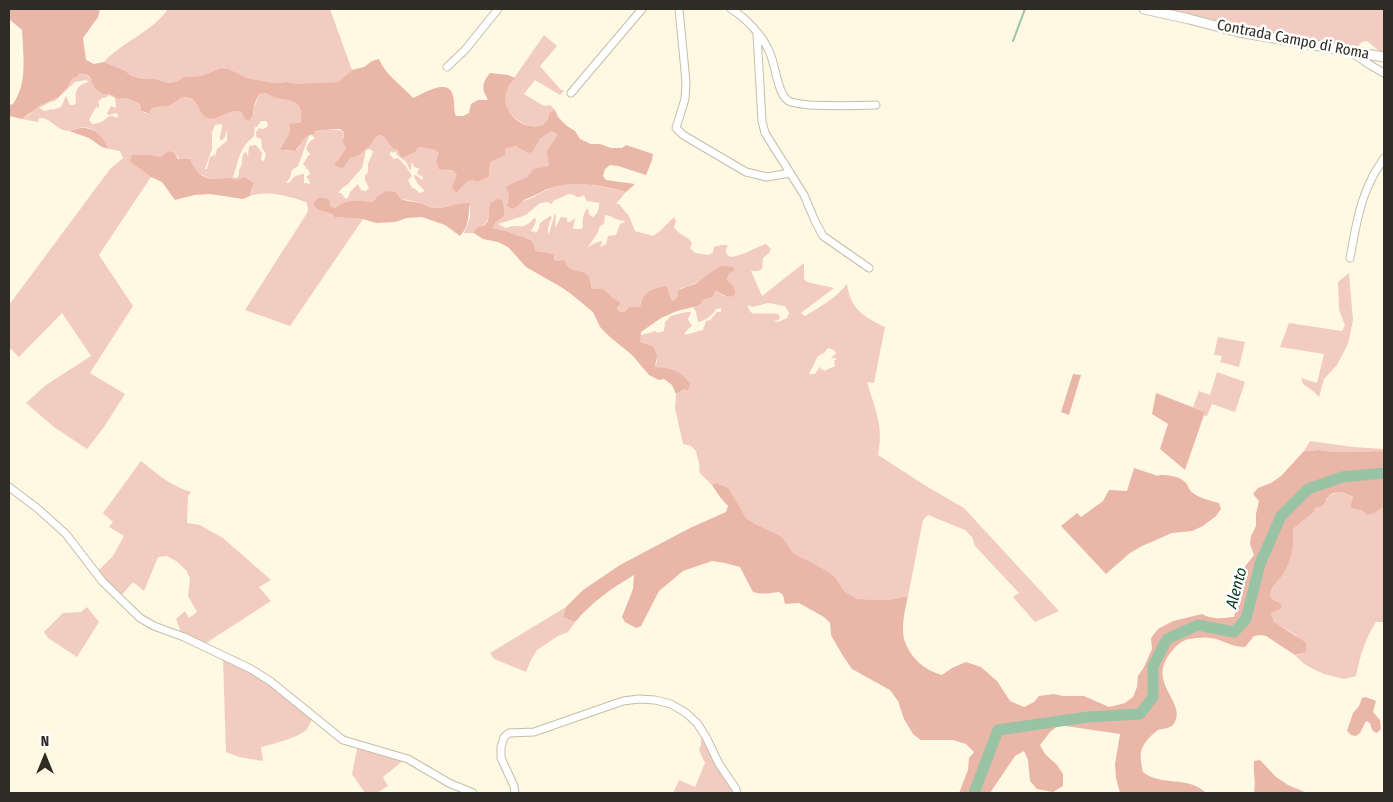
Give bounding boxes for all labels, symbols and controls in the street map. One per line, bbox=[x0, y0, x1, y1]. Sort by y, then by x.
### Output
street label: Contrada Campo di Roma bbox=[1215, 16, 1371, 64]
water label: Alento bbox=[1222, 565, 1252, 611]
north arrow bbox=[20, 732, 70, 782]
text: N bbox=[41, 733, 49, 750]

